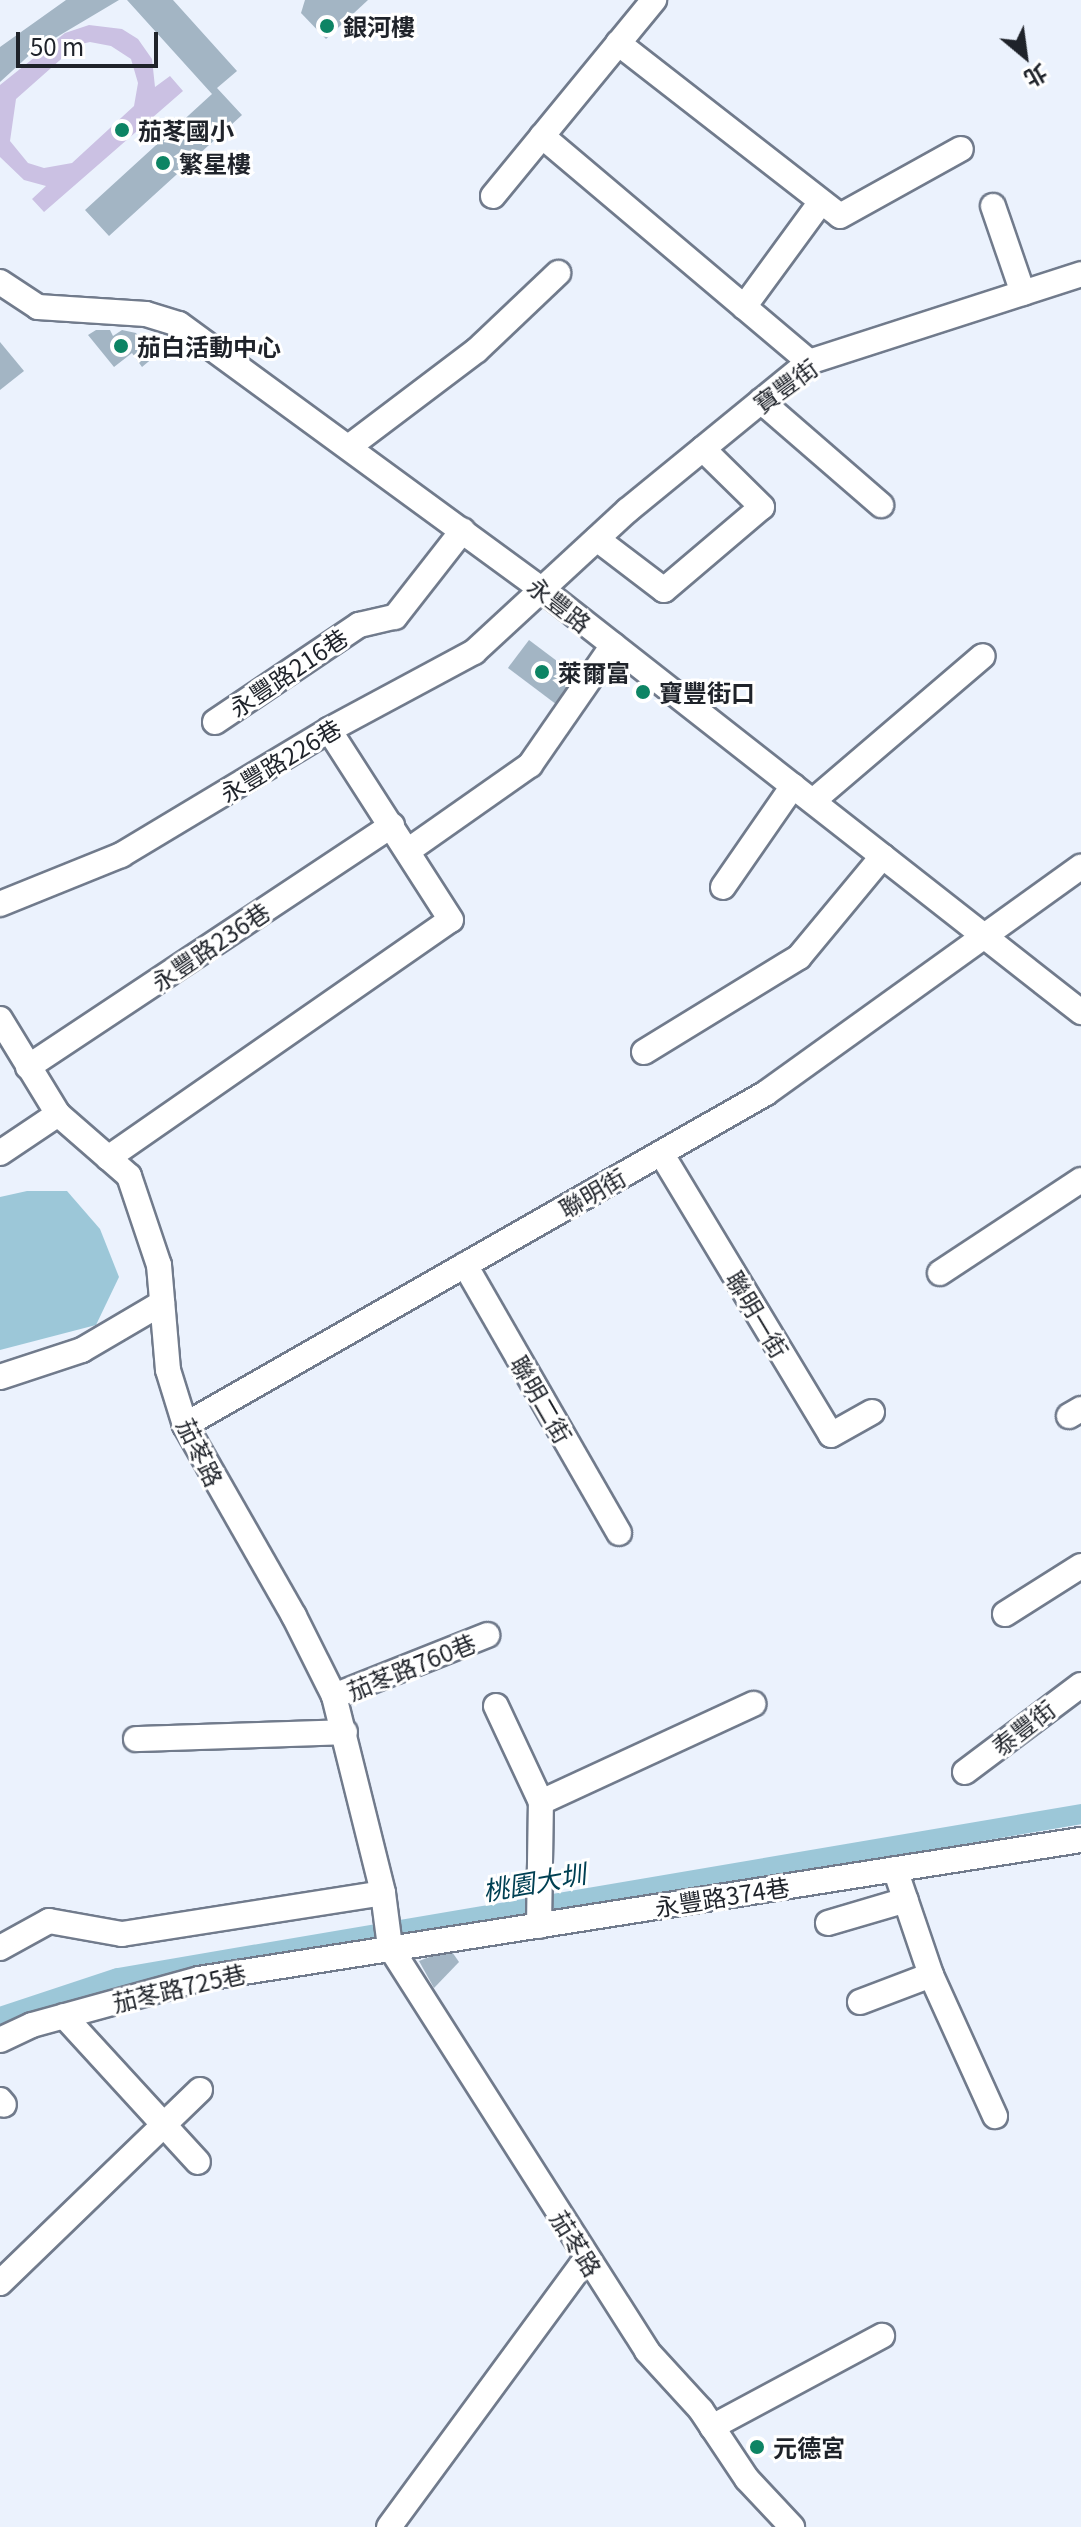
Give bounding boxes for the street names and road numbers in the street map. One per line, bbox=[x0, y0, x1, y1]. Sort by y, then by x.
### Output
street label: 寶豐街 bbox=[747, 352, 823, 418]
street label: 永豐路 bbox=[523, 570, 597, 638]
street label: 永豐路216巷 bbox=[224, 622, 352, 722]
street label: 永豐路226巷 bbox=[214, 713, 346, 807]
street label: 永豐路236巷 bbox=[146, 896, 274, 996]
street label: 聯明街 bbox=[554, 1162, 630, 1222]
street label: 聯明一街 bbox=[721, 1265, 795, 1363]
street label: 聯明二街 bbox=[506, 1350, 578, 1448]
street label: 茄苳路 bbox=[172, 1413, 230, 1491]
street label: 茄苳路760巷 bbox=[343, 1627, 479, 1705]
street label: 泰豐街 bbox=[986, 1693, 1060, 1761]
street label: 永豐路374巷 bbox=[653, 1871, 791, 1921]
street label: 茄苳路725巷 bbox=[110, 1958, 248, 2016]
street label: 茄苳路 bbox=[546, 2205, 608, 2281]

